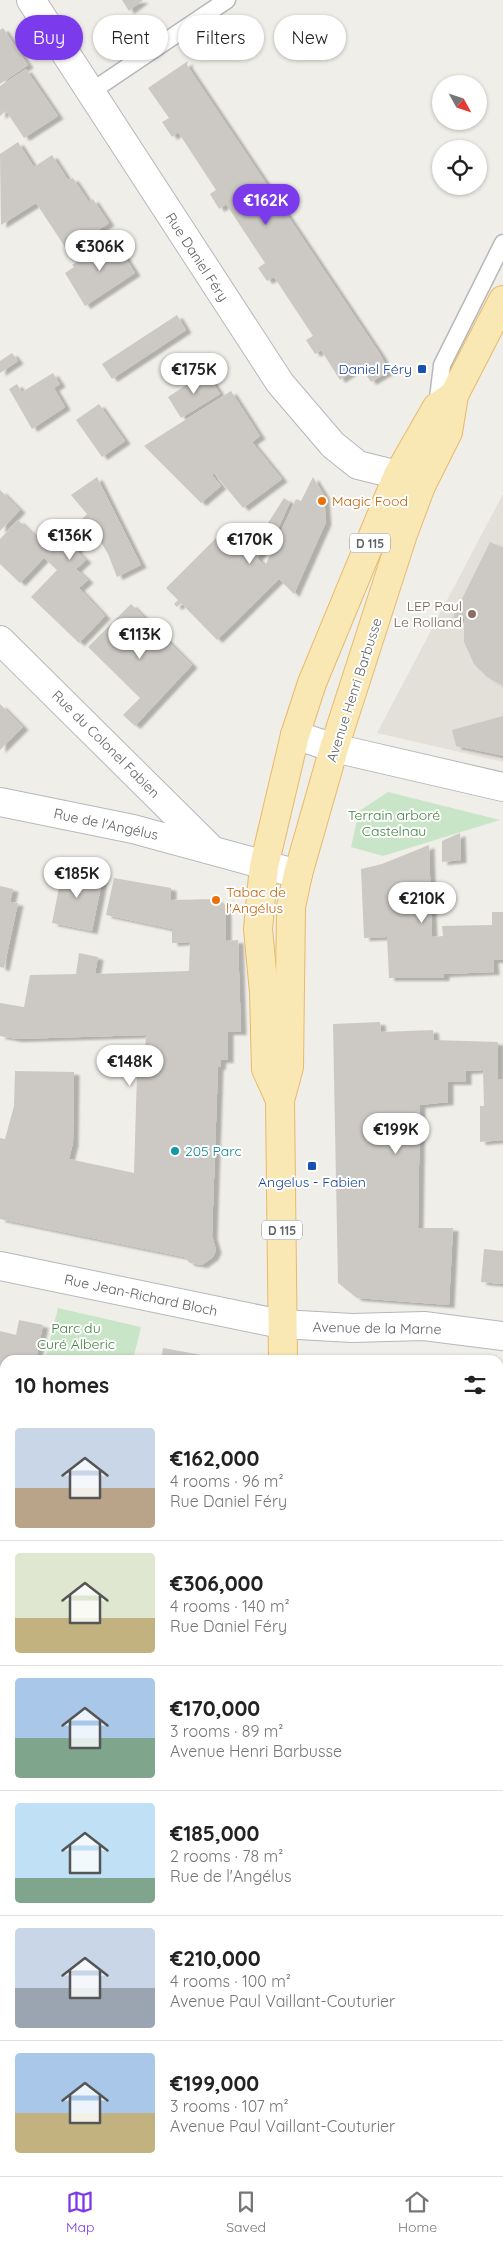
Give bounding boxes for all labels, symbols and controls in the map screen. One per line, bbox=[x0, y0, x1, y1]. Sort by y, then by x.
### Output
chip: Buy bbox=[15, 15, 83, 60]
chip: Rent bbox=[93, 15, 168, 60]
chip: Filters bbox=[178, 15, 264, 60]
chip: New bbox=[274, 15, 346, 60]
north arrow bbox=[432, 75, 488, 130]
map controls bbox=[432, 75, 487, 195]
button: locate bbox=[432, 140, 487, 195]
pin: €162K bbox=[231, 184, 301, 226]
text: €162K bbox=[244, 190, 288, 210]
street label: Rue Daniel Féry bbox=[162, 209, 232, 305]
pin: €306K bbox=[65, 230, 135, 272]
text: €306K bbox=[76, 236, 124, 256]
pin: €175K bbox=[159, 352, 229, 395]
text: €175K bbox=[172, 359, 216, 379]
place label: Daniel Féry bbox=[338, 360, 412, 378]
marker: Daniel Féry bbox=[416, 363, 428, 375]
place label: Magic Food bbox=[332, 492, 408, 510]
marker: Magic Food bbox=[316, 495, 328, 507]
pin: €136K bbox=[35, 518, 105, 561]
pin: €170K bbox=[215, 522, 285, 565]
text: €136K bbox=[48, 525, 92, 545]
text: €170K bbox=[227, 529, 273, 549]
road number: D 115 bbox=[350, 534, 390, 552]
place label: LEP Paul Le Rolland bbox=[394, 597, 462, 631]
marker: LEP Paul Le Rolland bbox=[466, 608, 478, 620]
street label: Avenue Henri Barbusse bbox=[322, 616, 386, 764]
pin: €113K bbox=[105, 618, 175, 660]
text: €113K bbox=[119, 624, 161, 644]
street label: Rue du Colonel Fabien bbox=[48, 686, 164, 802]
street label: Rue de l'Angélus bbox=[52, 804, 160, 844]
park label: Terrain arboré Castelnau bbox=[348, 806, 440, 840]
pin: €185K bbox=[42, 856, 112, 899]
text: €185K bbox=[55, 863, 99, 883]
pin: €210K bbox=[387, 882, 457, 924]
place label: Tabac de l'Angélus bbox=[226, 883, 286, 917]
text: €210K bbox=[399, 888, 445, 908]
marker: Tabac de l'Angélus bbox=[210, 894, 222, 906]
pin: €148K bbox=[95, 1044, 165, 1087]
text: €148K bbox=[108, 1051, 152, 1071]
pin: €199K bbox=[361, 1112, 431, 1155]
text: €199K bbox=[374, 1119, 418, 1139]
place label: 205 Parc bbox=[185, 1142, 242, 1160]
marker: 205 Parc bbox=[169, 1145, 181, 1157]
marker: Angelus - Fabien bbox=[306, 1160, 318, 1172]
place label: Angelus - Fabien bbox=[258, 1173, 366, 1191]
road number: D 115 bbox=[262, 1220, 302, 1240]
street label: Rue Jean-Richard Bloch bbox=[63, 1270, 219, 1320]
street label: Avenue de la Marne bbox=[312, 1318, 442, 1338]
park label: Parc du Curé Alberic bbox=[37, 1319, 115, 1353]
icon: filters bbox=[461, 1371, 489, 1399]
text: 10 homes bbox=[15, 1372, 109, 1398]
text: €162,000 bbox=[170, 1445, 259, 1471]
icon: home bbox=[55, 1448, 115, 1508]
text: 4 rooms · 96 m² bbox=[170, 1471, 283, 1491]
text: Rue Daniel Féry bbox=[170, 1491, 287, 1511]
text: €306,000 bbox=[170, 1570, 263, 1596]
icon: home bbox=[55, 1573, 115, 1633]
text: 4 rooms · 140 m² bbox=[170, 1596, 290, 1616]
text: Rue Daniel Féry bbox=[170, 1616, 287, 1636]
text: €170,000 bbox=[170, 1695, 260, 1721]
icon: home bbox=[55, 1698, 115, 1758]
text: 3 rooms · 89 m² bbox=[170, 1721, 283, 1741]
text: Avenue Henri Barbusse bbox=[170, 1741, 342, 1761]
text: €185,000 bbox=[170, 1820, 259, 1846]
icon: home bbox=[55, 1823, 115, 1883]
text: 2 rooms · 78 m² bbox=[170, 1846, 283, 1866]
text: Rue de l'Angélus bbox=[170, 1866, 291, 1886]
text: €210,000 bbox=[170, 1945, 261, 1971]
icon: home bbox=[55, 1948, 115, 2008]
text: 4 rooms · 100 m² bbox=[170, 1971, 291, 1991]
text: Avenue Paul Vaillant-Couturier bbox=[170, 1991, 395, 2011]
text: €199,000 bbox=[170, 2070, 259, 2096]
icon: home bbox=[55, 2073, 115, 2133]
text: 3 rooms · 107 m² bbox=[170, 2096, 289, 2116]
text: Avenue Paul Vaillant-Couturier bbox=[170, 2116, 395, 2136]
tab: Map bbox=[66, 2188, 94, 2236]
tab: Saved bbox=[226, 2188, 266, 2236]
tab: Home bbox=[398, 2188, 437, 2236]

